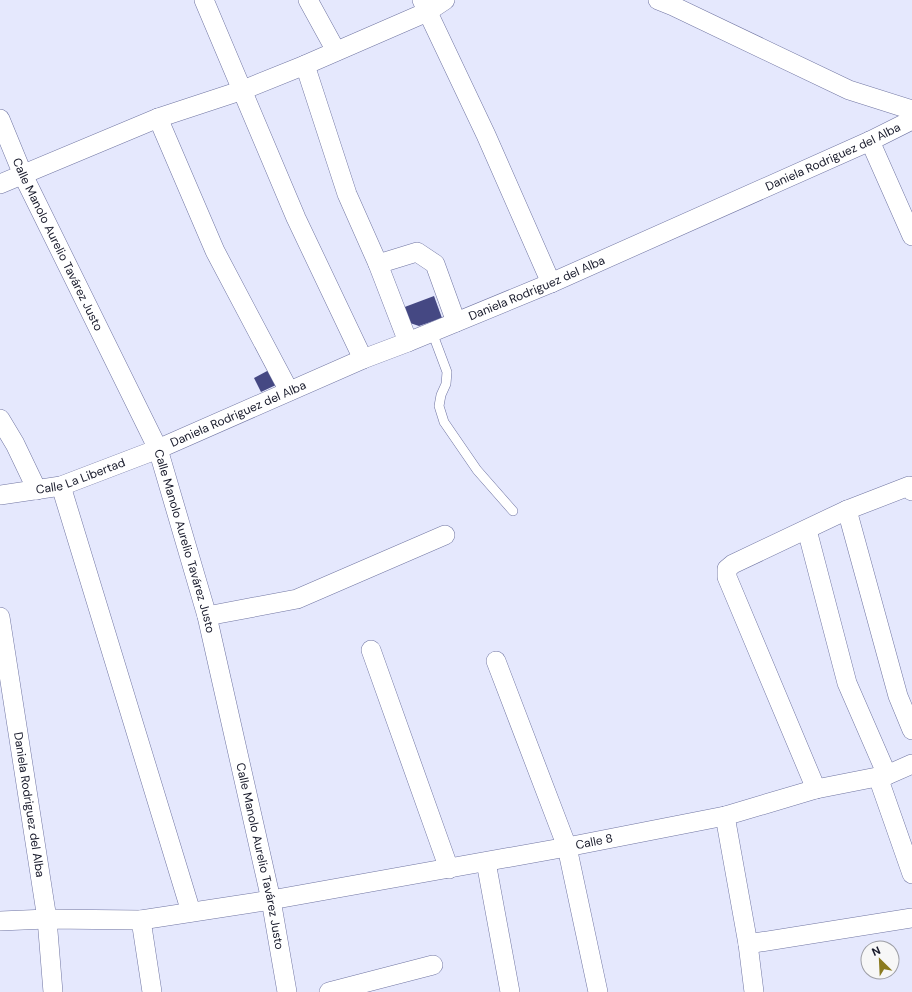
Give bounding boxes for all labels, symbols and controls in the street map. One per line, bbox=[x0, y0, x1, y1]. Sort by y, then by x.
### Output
street label: Daniela Rodriguez del Alba bbox=[763, 119, 903, 195]
street label: Calle Manolo Aurelio Tavárez Justo bbox=[9, 155, 107, 334]
street label: Daniela Rodriguez del Alba bbox=[466, 252, 607, 324]
street label: Daniela Rodriguez del Alba bbox=[168, 377, 309, 451]
street label: Calle Manolo Aurelio Tavárez Justo bbox=[151, 447, 219, 635]
street label: Calle La Libertad bbox=[35, 454, 127, 498]
street label: Daniela Rodriguez del Alba bbox=[10, 731, 48, 878]
street label: Calle Manolo Aurelio Tavárez Justo bbox=[232, 761, 287, 951]
street label: Calle 8 bbox=[574, 830, 614, 853]
north arrow bbox=[860, 940, 900, 980]
text: N bbox=[869, 943, 882, 959]

